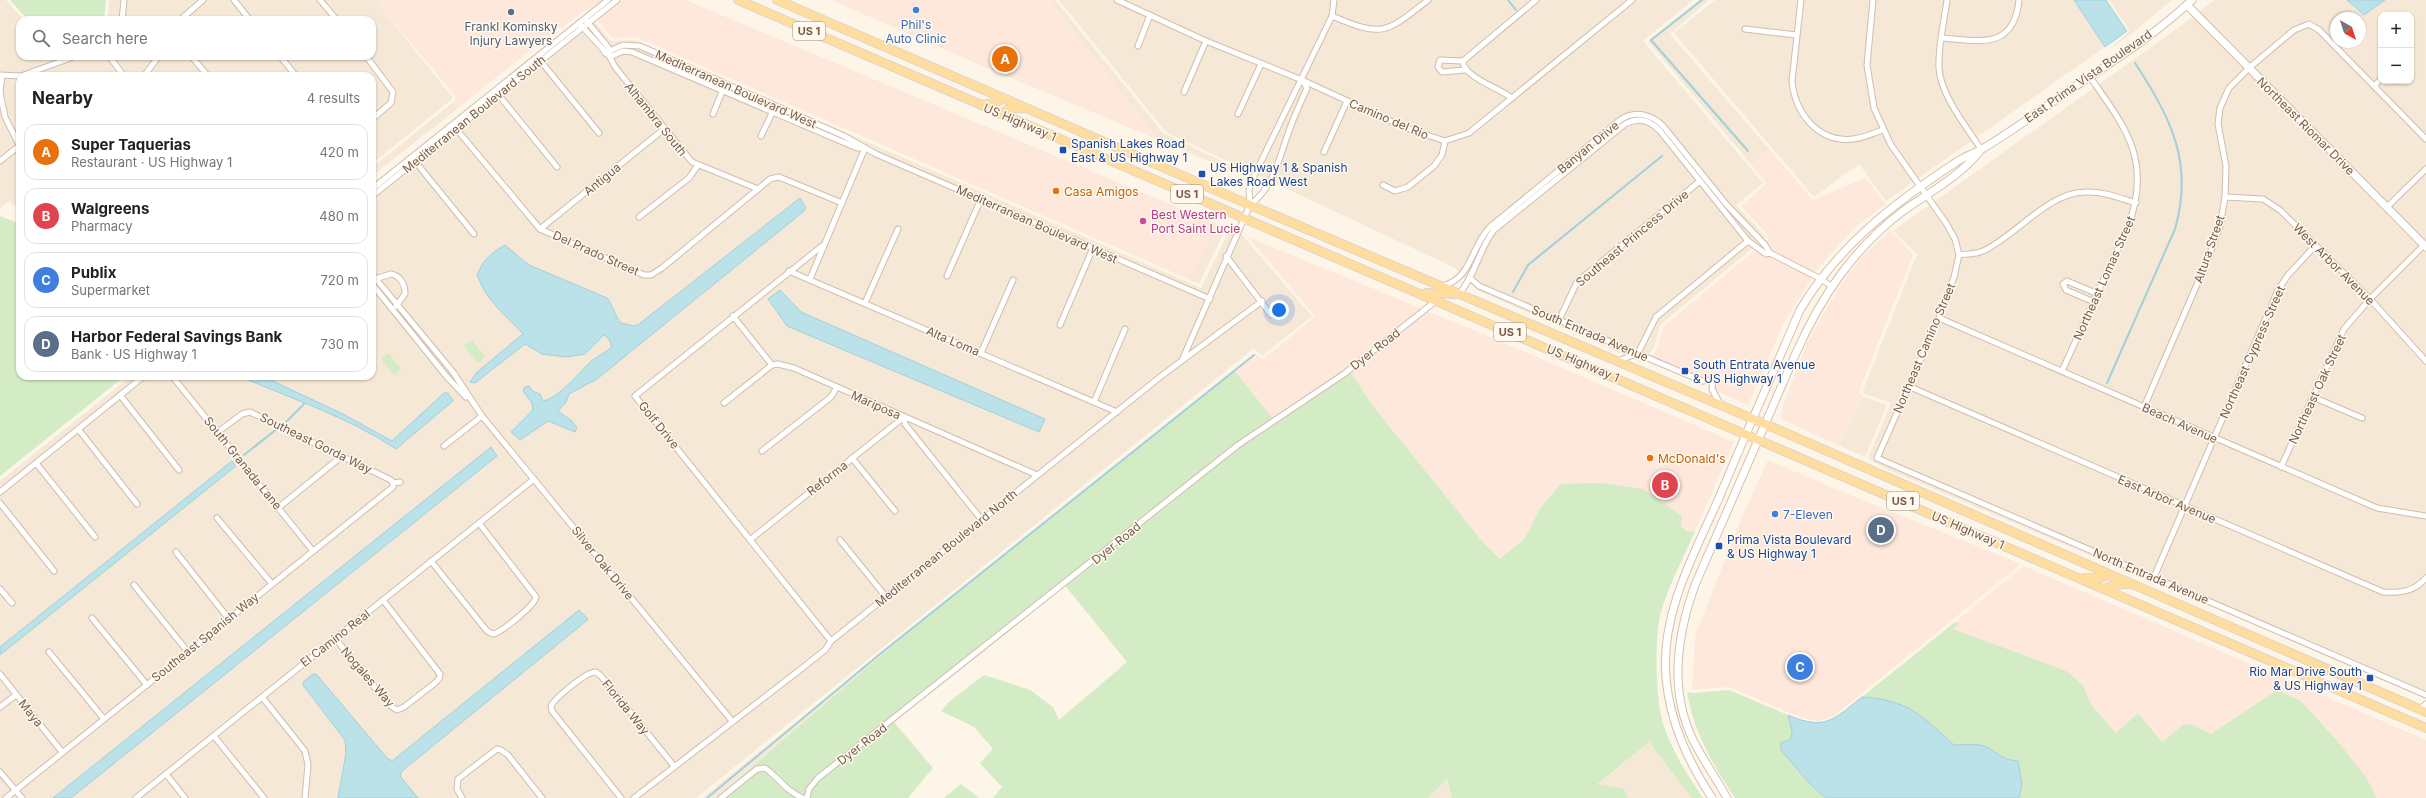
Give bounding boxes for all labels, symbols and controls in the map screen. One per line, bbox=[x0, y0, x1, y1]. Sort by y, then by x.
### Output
marker: Phil's Auto Clinic bbox=[911, 5, 921, 15]
marker: Frankl Kominsky Injury Lawyers bbox=[506, 7, 516, 17]
north arrow bbox=[2330, 12, 2366, 48]
map controls bbox=[2378, 12, 2414, 84]
button: + bbox=[2378, 12, 2414, 48]
search box bbox=[16, 16, 376, 60]
place label: Phil's Auto Clinic bbox=[885, 17, 947, 46]
place label: Frankl Kominsky Injury Lawyers bbox=[465, 19, 558, 48]
road number: US 1 bbox=[793, 22, 825, 40]
street label: East Prima Vista Boulevard bbox=[2021, 26, 2155, 126]
icon: search bbox=[30, 27, 52, 49]
text: Search here bbox=[62, 29, 148, 48]
pin: A bbox=[992, 44, 1018, 74]
street label: Mediterranean Boulevard West bbox=[653, 47, 819, 131]
button: − bbox=[2378, 48, 2414, 84]
street label: Mediterranean Boulevard South bbox=[400, 52, 548, 176]
street label: Northeast Riomar Drive bbox=[2254, 74, 2358, 178]
street label: Alhambra South bbox=[622, 79, 690, 159]
text: Nearby bbox=[32, 88, 93, 108]
text: 4 results bbox=[307, 90, 360, 106]
street label: Camino del Rio bbox=[1347, 95, 1431, 143]
street label: US Highway 1 bbox=[981, 100, 1059, 144]
street label: Banyan Drive bbox=[1554, 118, 1622, 176]
text: Super Taquerias bbox=[71, 135, 191, 154]
place label: Spanish Lakes Road East & US Highway 1 bbox=[1071, 136, 1187, 165]
text: A bbox=[41, 144, 51, 160]
text: 420 m bbox=[319, 144, 359, 160]
marker: Spanish Lakes Road East & US Highway 1 bbox=[1058, 145, 1068, 155]
text: Restaurant · US Highway 1 bbox=[71, 154, 232, 170]
street label: Antigua bbox=[580, 160, 624, 198]
place label: US Highway 1 & Spanish Lakes Road West bbox=[1210, 160, 1347, 189]
marker: US Highway 1 & Spanish Lakes Road West bbox=[1197, 169, 1207, 179]
street label: Mediterranean Boulevard West bbox=[954, 182, 1120, 266]
place label: Casa Amigos bbox=[1064, 184, 1139, 199]
road number: US 1 bbox=[1171, 185, 1203, 203]
marker: Casa Amigos bbox=[1051, 186, 1061, 196]
street label: Southeast Princess Drive bbox=[1573, 186, 1691, 290]
text: Walgreens bbox=[71, 199, 149, 218]
place label: Best Western Port Saint Lucie bbox=[1151, 207, 1240, 236]
text: B bbox=[42, 208, 50, 224]
text: 480 m bbox=[319, 208, 359, 224]
street label: Altura Street bbox=[2190, 213, 2228, 285]
street label: Northeast Lomas Street bbox=[2070, 214, 2138, 342]
marker: Best Western Port Saint Lucie bbox=[1138, 216, 1148, 226]
text: Pharmacy bbox=[71, 218, 133, 234]
street label: West Arbor Avenue bbox=[2290, 220, 2378, 308]
street label: Del Prado Street bbox=[551, 227, 641, 279]
text: Publix bbox=[71, 263, 116, 282]
text: C bbox=[41, 272, 51, 288]
text: 720 m bbox=[320, 272, 359, 288]
street label: Northeast Camino Street bbox=[1890, 281, 1958, 415]
text: Supermarket bbox=[71, 282, 150, 298]
street label: Northeast Cypress Street bbox=[2216, 283, 2288, 421]
your location bbox=[1269, 300, 1289, 320]
street label: South Entrada Avenue bbox=[1529, 302, 1651, 364]
street label: Alta Loma bbox=[924, 323, 982, 359]
road number: US 1 bbox=[1494, 323, 1526, 341]
street label: Dyer Road bbox=[1347, 325, 1403, 373]
text: Harbor Federal Savings Bank bbox=[71, 327, 282, 346]
street label: Northeast Oak Street bbox=[2285, 332, 2349, 446]
text: D bbox=[41, 336, 51, 352]
text: 730 m bbox=[321, 336, 359, 352]
street label: US Highway 1 bbox=[1544, 341, 1622, 385]
text: Bank · US Highway 1 bbox=[71, 346, 197, 362]
place label: South Entrata Avenue & US Highway 1 bbox=[1693, 357, 1815, 386]
marker: South Entrata Avenue & US Highway 1 bbox=[1680, 366, 1690, 376]
street label: Mariposa bbox=[849, 387, 903, 423]
street label: Golf Drive bbox=[635, 398, 683, 452]
street label: Beach Avenue bbox=[2140, 400, 2220, 446]
street label: Southeast Gorda Way bbox=[257, 409, 375, 477]
street label: South Granada Lane bbox=[201, 413, 285, 513]
place label: McDonald's bbox=[1658, 451, 1726, 466]
marker: McDonald's bbox=[1645, 453, 1655, 463]
street label: Reforma bbox=[804, 457, 850, 499]
pin: B bbox=[1652, 470, 1678, 500]
street label: East Arbor Avenue bbox=[2116, 472, 2218, 526]
street label: Mediterranean Boulevard North bbox=[872, 486, 1020, 610]
road number: US 1 bbox=[1887, 492, 1919, 510]
place label: 7-Eleven bbox=[1783, 507, 1833, 522]
street label: US Highway 1 bbox=[1929, 508, 2007, 552]
marker: 7-Eleven bbox=[1770, 509, 1780, 519]
pin: D bbox=[1868, 515, 1894, 545]
street label: Dyer Road bbox=[1088, 519, 1144, 567]
street label: Silver Oak Drive bbox=[569, 523, 637, 603]
place label: Prima Vista Boulevard & US Highway 1 bbox=[1727, 532, 1851, 561]
marker: Prima Vista Boulevard & US Highway 1 bbox=[1714, 541, 1724, 551]
street label: North Entrada Avenue bbox=[2091, 545, 2211, 607]
street label: Southeast Spanish Way bbox=[148, 589, 262, 685]
street label: El Camino Real bbox=[297, 606, 373, 670]
street label: Nogales Way bbox=[338, 644, 398, 710]
pin: C bbox=[1787, 652, 1813, 682]
place label: Rio Mar Drive South & US Highway 1 bbox=[2249, 664, 2362, 693]
marker: Rio Mar Drive South & US Highway 1 bbox=[2365, 673, 2375, 683]
street label: Florida Way bbox=[599, 676, 653, 738]
street label: Maya bbox=[15, 696, 47, 730]
street label: Dyer Road bbox=[834, 720, 890, 768]

